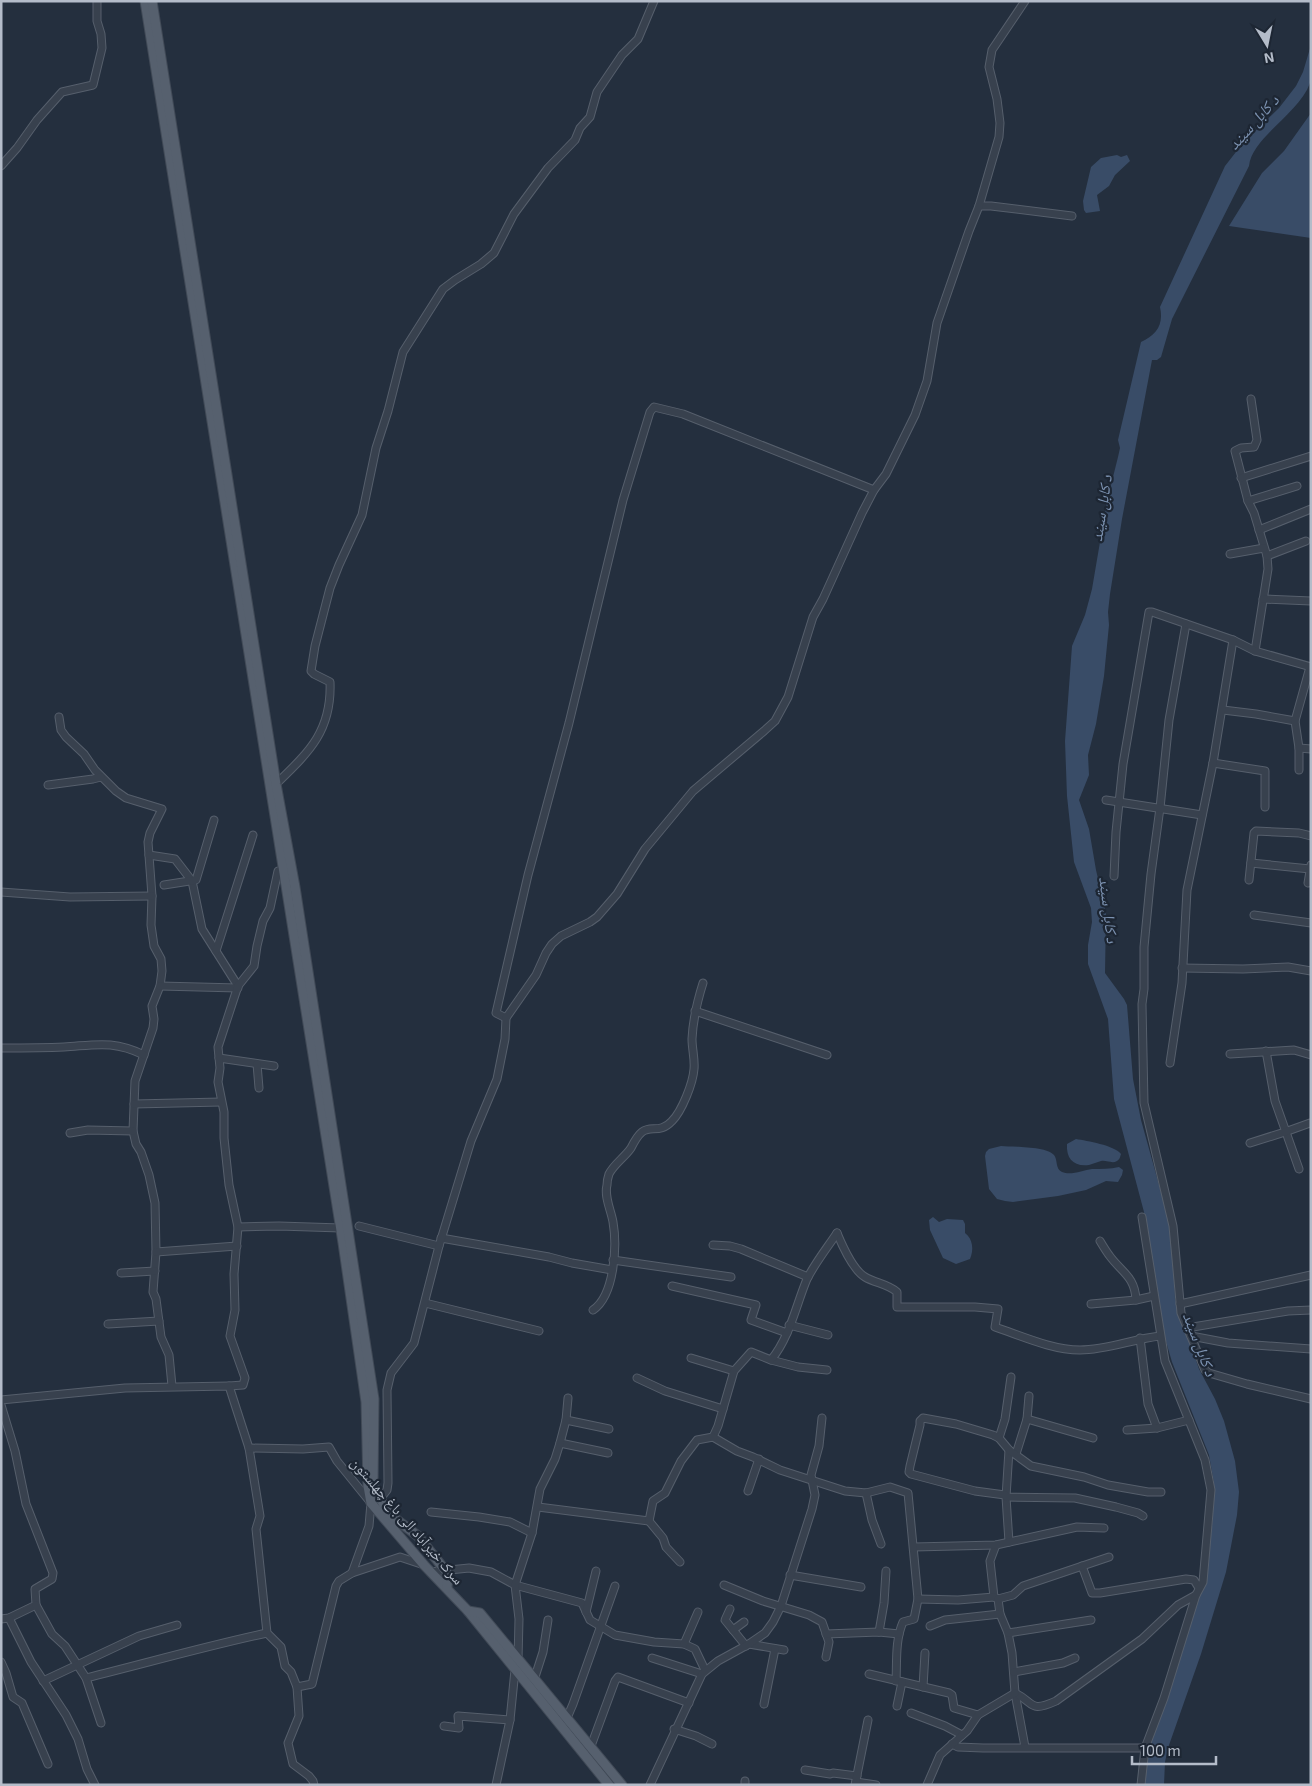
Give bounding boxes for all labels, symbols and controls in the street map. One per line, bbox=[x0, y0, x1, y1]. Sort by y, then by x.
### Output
north arrow bbox=[1242, 20, 1292, 70]
text: N bbox=[1263, 49, 1276, 68]
water label: د کابل سيند bbox=[1223, 90, 1284, 154]
water label: د کابل سيند bbox=[1086, 473, 1117, 543]
water label: د کابل سيند bbox=[1094, 876, 1123, 945]
water label: د کابل سيند bbox=[1178, 1309, 1221, 1379]
street label: سرک خیرآباد الی باغ چهلستون bbox=[346, 1453, 468, 1589]
scale bar bbox=[1132, 1734, 1216, 1766]
text: 100 m bbox=[1140, 1741, 1181, 1759]

